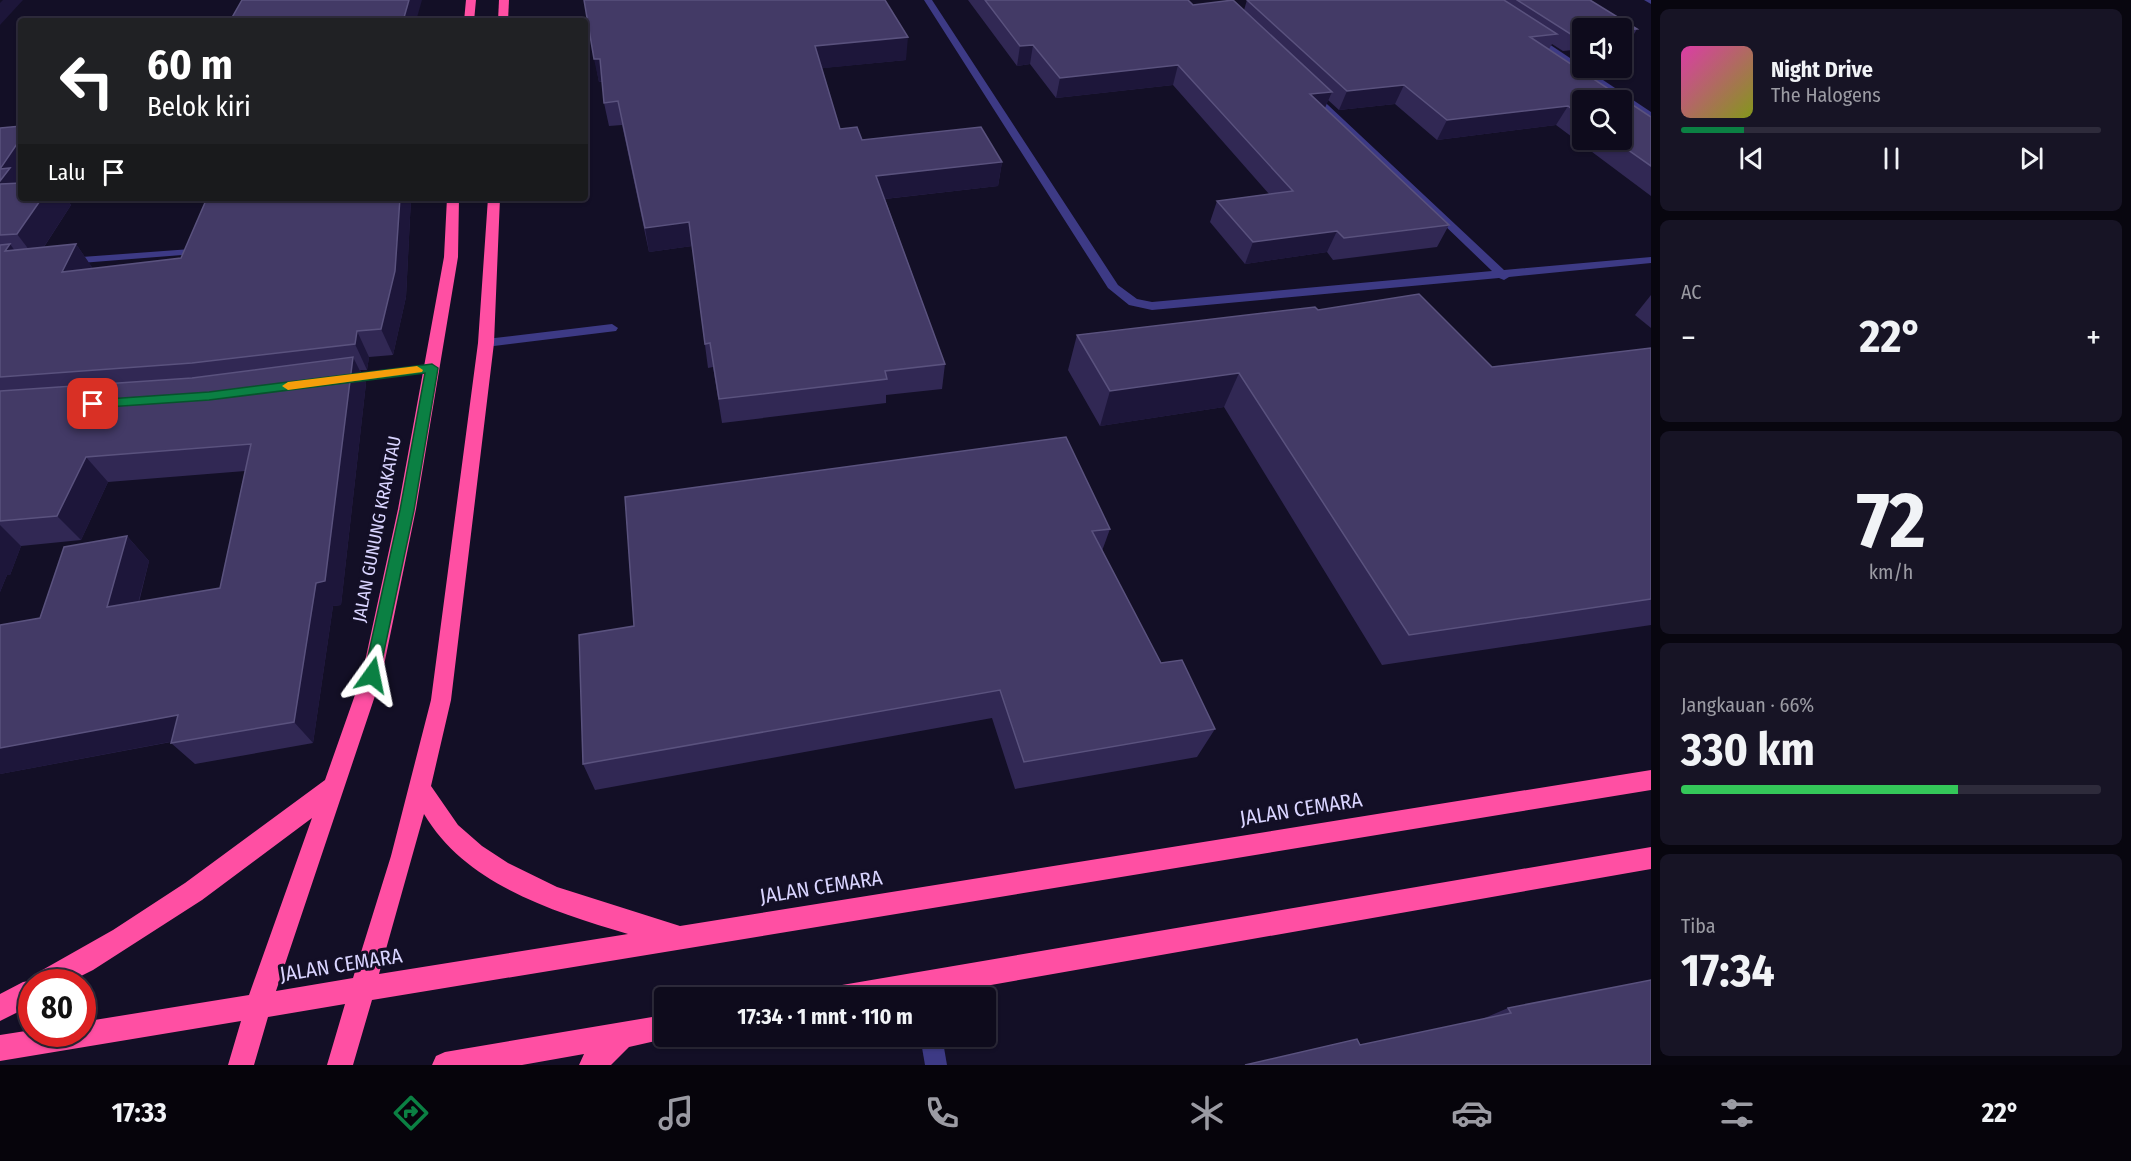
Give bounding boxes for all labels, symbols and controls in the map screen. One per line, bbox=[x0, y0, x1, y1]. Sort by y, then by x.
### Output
map controls bbox=[1572, 18, 1632, 150]
button: sound bbox=[1572, 18, 1632, 78]
text: 60 m bbox=[147, 40, 233, 90]
icon: left bbox=[48, 42, 126, 120]
text: Night Drive bbox=[1771, 56, 1873, 83]
text: The Halogens bbox=[1771, 83, 1881, 107]
button: search bbox=[1572, 90, 1632, 150]
text: Belok kiri bbox=[147, 91, 251, 123]
icon: previous bbox=[1735, 142, 1768, 175]
icon: pause bbox=[1875, 142, 1908, 175]
icon: next bbox=[2015, 142, 2048, 175]
icon: arrive bbox=[97, 156, 130, 189]
text: Lalu bbox=[48, 159, 85, 186]
text: AC bbox=[1681, 280, 1701, 304]
text: 22° bbox=[1860, 310, 1922, 364]
text: − bbox=[1681, 318, 1696, 358]
text: + bbox=[2086, 318, 2101, 358]
pin bbox=[67, 378, 118, 429]
icon: arrive bbox=[76, 387, 109, 420]
street label: JALAN GUNUNG KRAKATAU bbox=[348, 434, 406, 624]
text: 72 bbox=[1856, 474, 1926, 568]
text: km/h bbox=[1869, 560, 1913, 584]
position arrow bbox=[340, 643, 404, 707]
text: Jangkauan · 66% bbox=[1681, 693, 1814, 717]
text: 330 km bbox=[1681, 723, 1815, 777]
street label: JALAN CEMARA bbox=[1238, 786, 1364, 832]
street label: JALAN CEMARA bbox=[758, 864, 884, 910]
text: Tiba bbox=[1681, 914, 1716, 938]
street label: JALAN CEMARA bbox=[278, 942, 404, 988]
text: 17:34 bbox=[1681, 944, 1775, 998]
speed limit sign: 80 bbox=[18, 969, 96, 1047]
text: 17:34 · 1 mnt · 110 m bbox=[737, 1003, 913, 1030]
icon: directions bbox=[390, 1092, 432, 1134]
icon: music bbox=[655, 1092, 697, 1134]
icon: phone bbox=[921, 1092, 963, 1134]
icon: climate bbox=[1186, 1092, 1228, 1134]
icon: car bbox=[1451, 1092, 1493, 1134]
icon: filters bbox=[1716, 1092, 1758, 1134]
text: 17:33 bbox=[112, 1097, 167, 1129]
text: 22° bbox=[1982, 1097, 2019, 1129]

